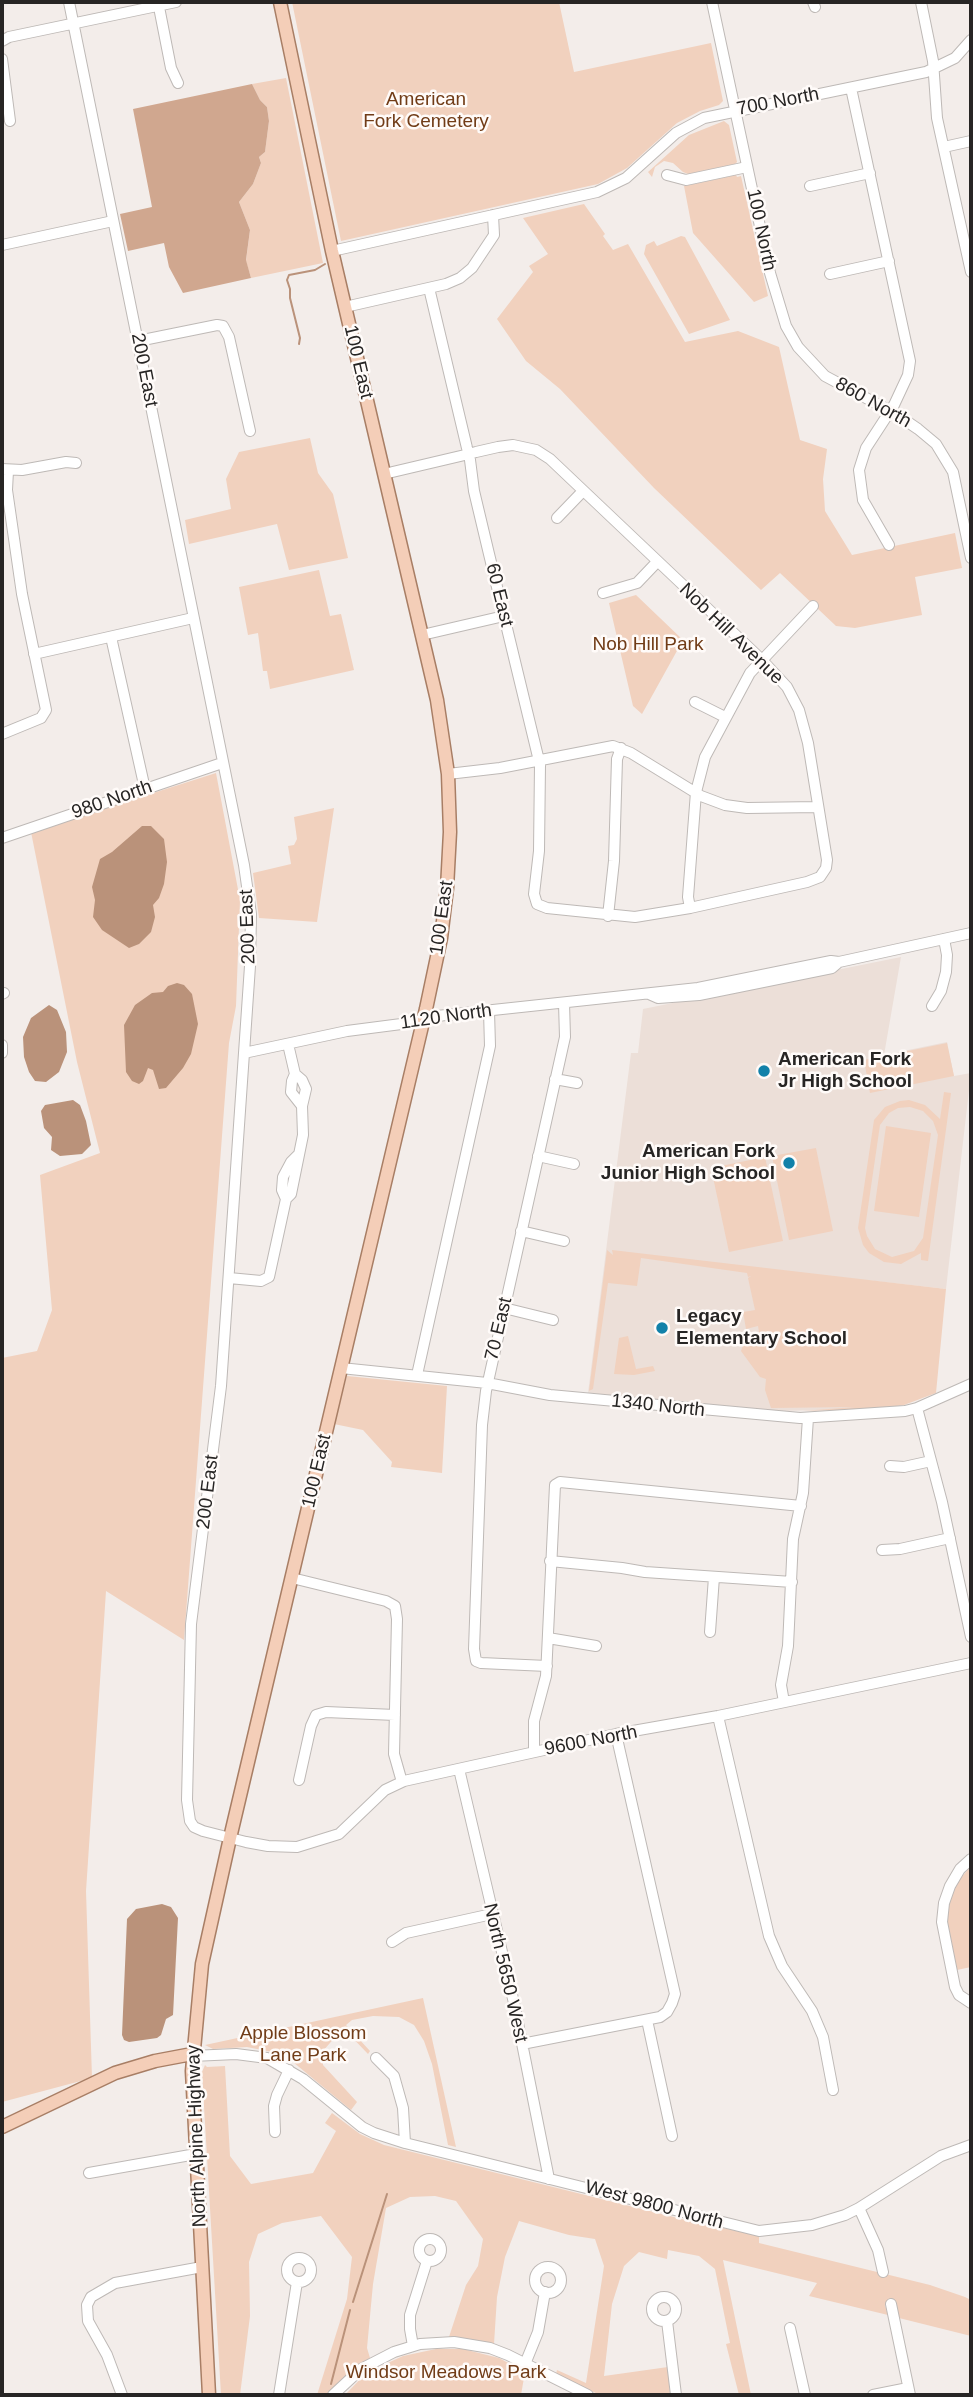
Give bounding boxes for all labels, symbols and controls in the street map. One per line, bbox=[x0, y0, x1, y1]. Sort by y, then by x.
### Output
street label: 700 North bbox=[735, 83, 821, 121]
park label: American Fork Cemetery bbox=[363, 89, 489, 133]
street label: 100 North bbox=[741, 187, 781, 273]
street label: 100 East bbox=[338, 323, 378, 401]
street label: 200 East bbox=[126, 331, 162, 409]
street label: 860 North bbox=[831, 373, 915, 433]
street label: 60 East bbox=[480, 561, 518, 629]
street label: Nob Hill Avenue bbox=[674, 579, 788, 689]
park label: Nob Hill Park bbox=[593, 634, 703, 656]
street label: 980 North bbox=[69, 776, 155, 824]
street label: 100 East bbox=[425, 879, 459, 957]
street label: 200 East bbox=[235, 889, 261, 965]
street label: 1120 North bbox=[399, 999, 493, 1035]
place label: American Fork Jr High School bbox=[778, 1049, 912, 1093]
marker: American Fork Jr High School bbox=[756, 1063, 772, 1079]
place label: American Fork Junior High School bbox=[601, 1141, 775, 1185]
marker: American Fork Junior High School bbox=[781, 1155, 797, 1171]
street label: 70 East bbox=[481, 1295, 517, 1363]
place label: Legacy Elementary School bbox=[676, 1306, 847, 1350]
marker: Legacy Elementary School bbox=[654, 1320, 670, 1336]
street label: 1340 North bbox=[610, 1390, 706, 1422]
street label: 100 East bbox=[297, 1432, 337, 1510]
street label: 200 East bbox=[192, 1453, 224, 1531]
street label: 9600 North bbox=[543, 1721, 639, 1761]
street label: North 5650 West bbox=[478, 1901, 532, 2045]
park label: Apple Blossom Lane Park bbox=[240, 2023, 366, 2067]
street label: North Alpine Highway bbox=[182, 2044, 212, 2228]
street label: West 9800 North bbox=[582, 2176, 726, 2234]
park label: Windsor Meadows Park bbox=[346, 2362, 546, 2384]

